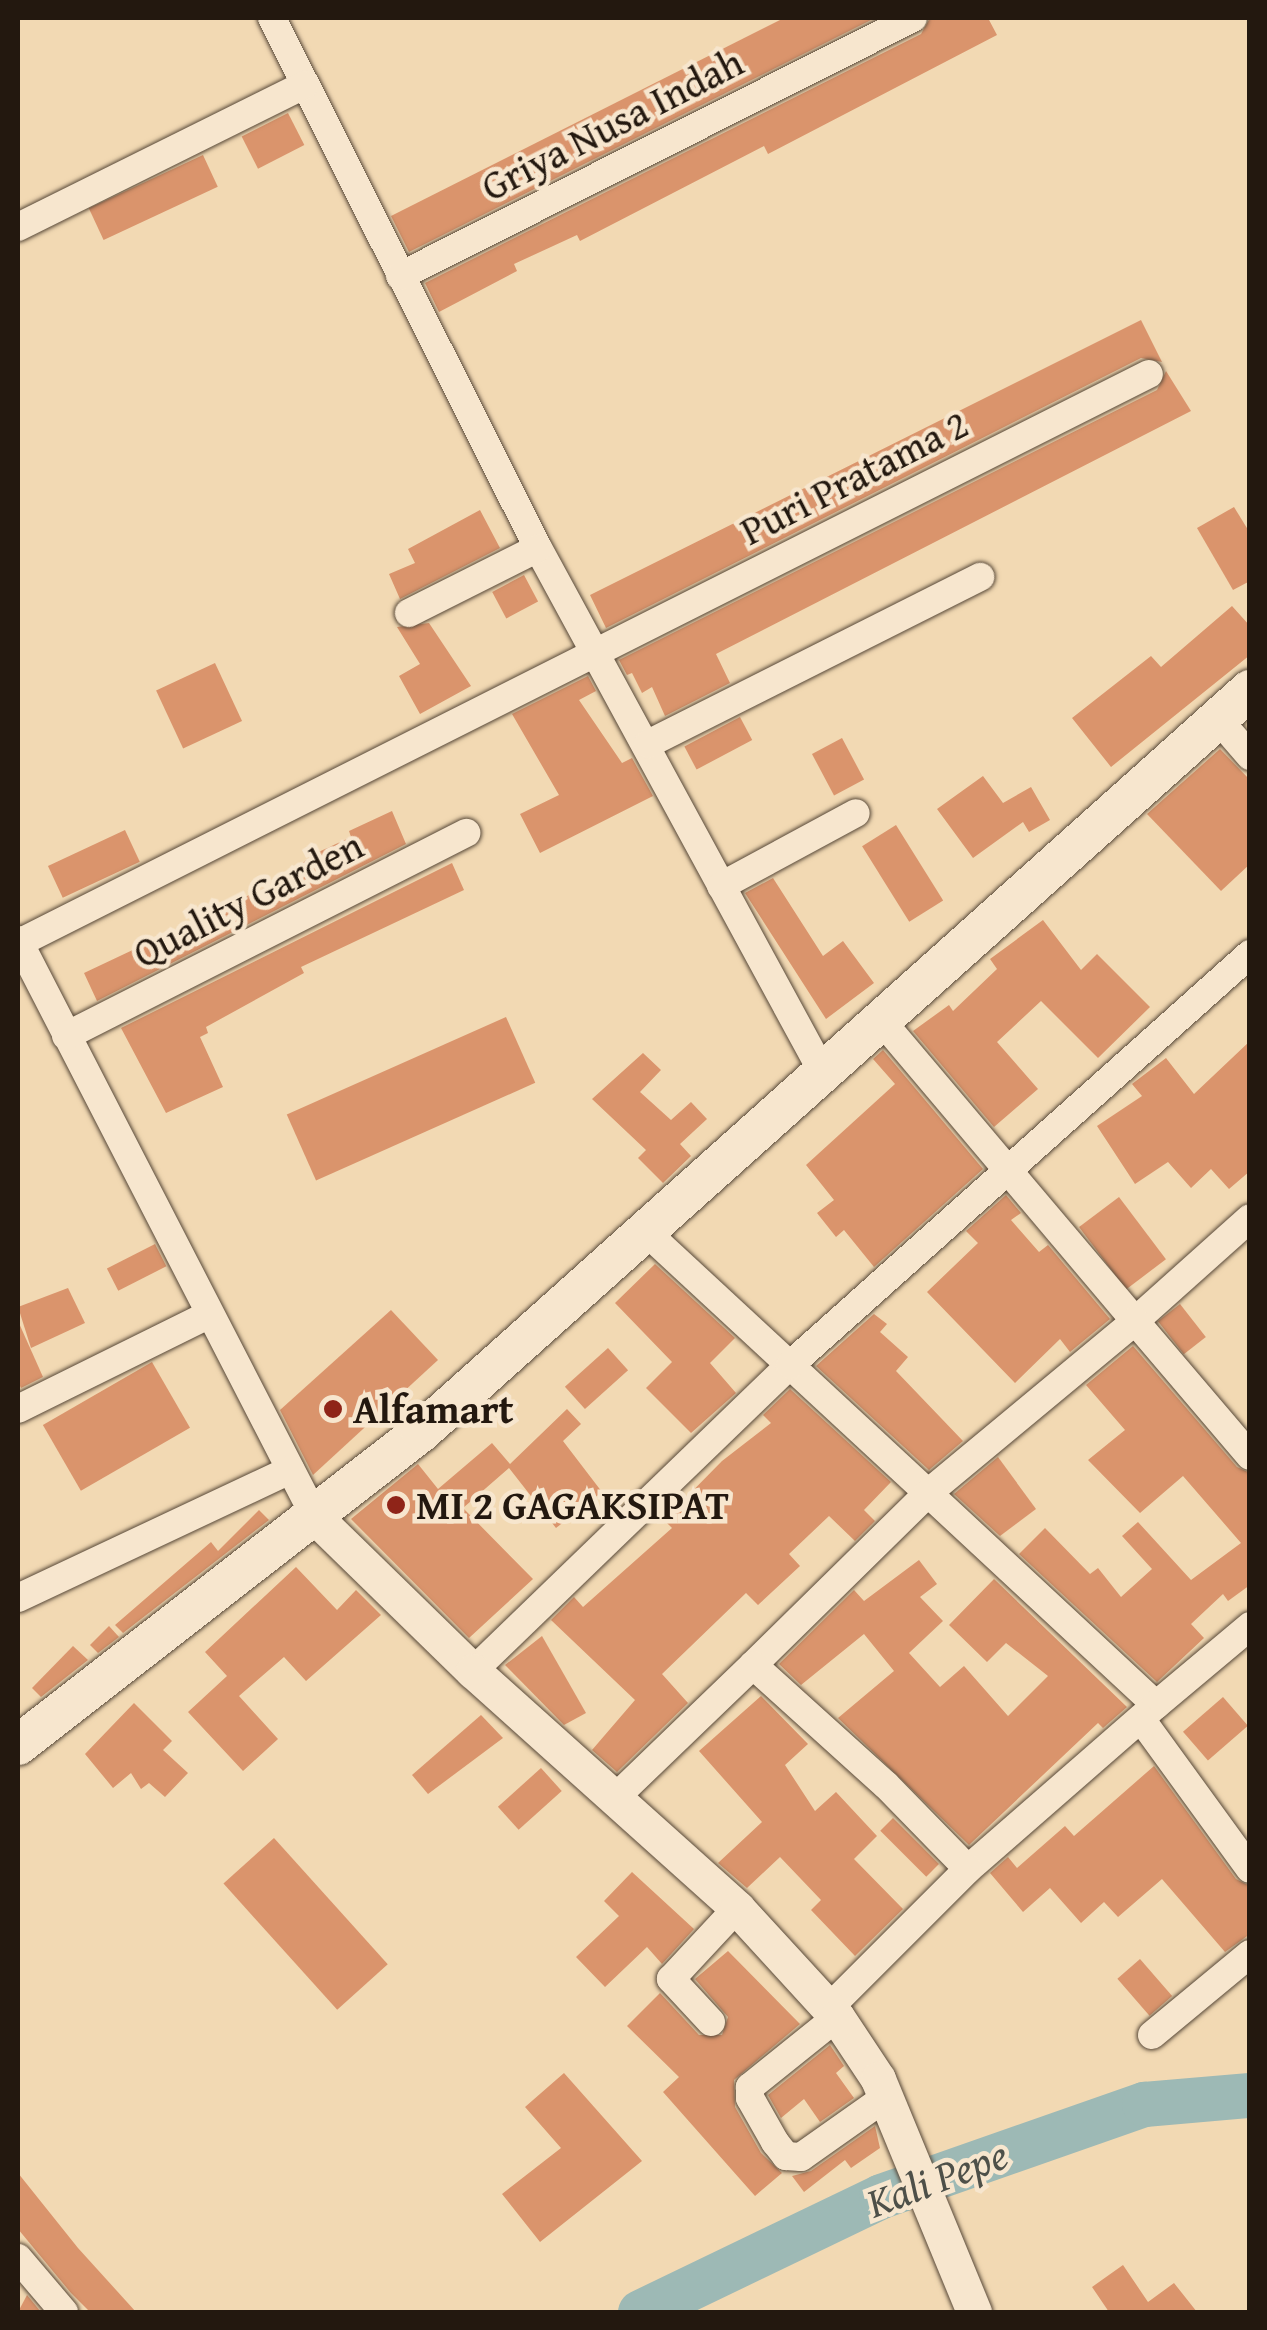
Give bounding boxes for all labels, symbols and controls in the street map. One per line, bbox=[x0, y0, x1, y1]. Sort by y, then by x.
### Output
street label: Griya Nusa Indah bbox=[473, 37, 751, 211]
street label: Puri Pratama 2 bbox=[732, 399, 976, 555]
street label: Quality Garden bbox=[125, 821, 371, 977]
place label: Alfamart bbox=[353, 1385, 514, 1433]
marker: Alfamart bbox=[322, 1398, 344, 1420]
place label: MI 2 GAGAKSIPAT bbox=[416, 1481, 729, 1529]
marker: MI 2 GAGAKSIPAT bbox=[385, 1494, 407, 1516]
water label: Kali Pepe bbox=[860, 2128, 1014, 2228]

